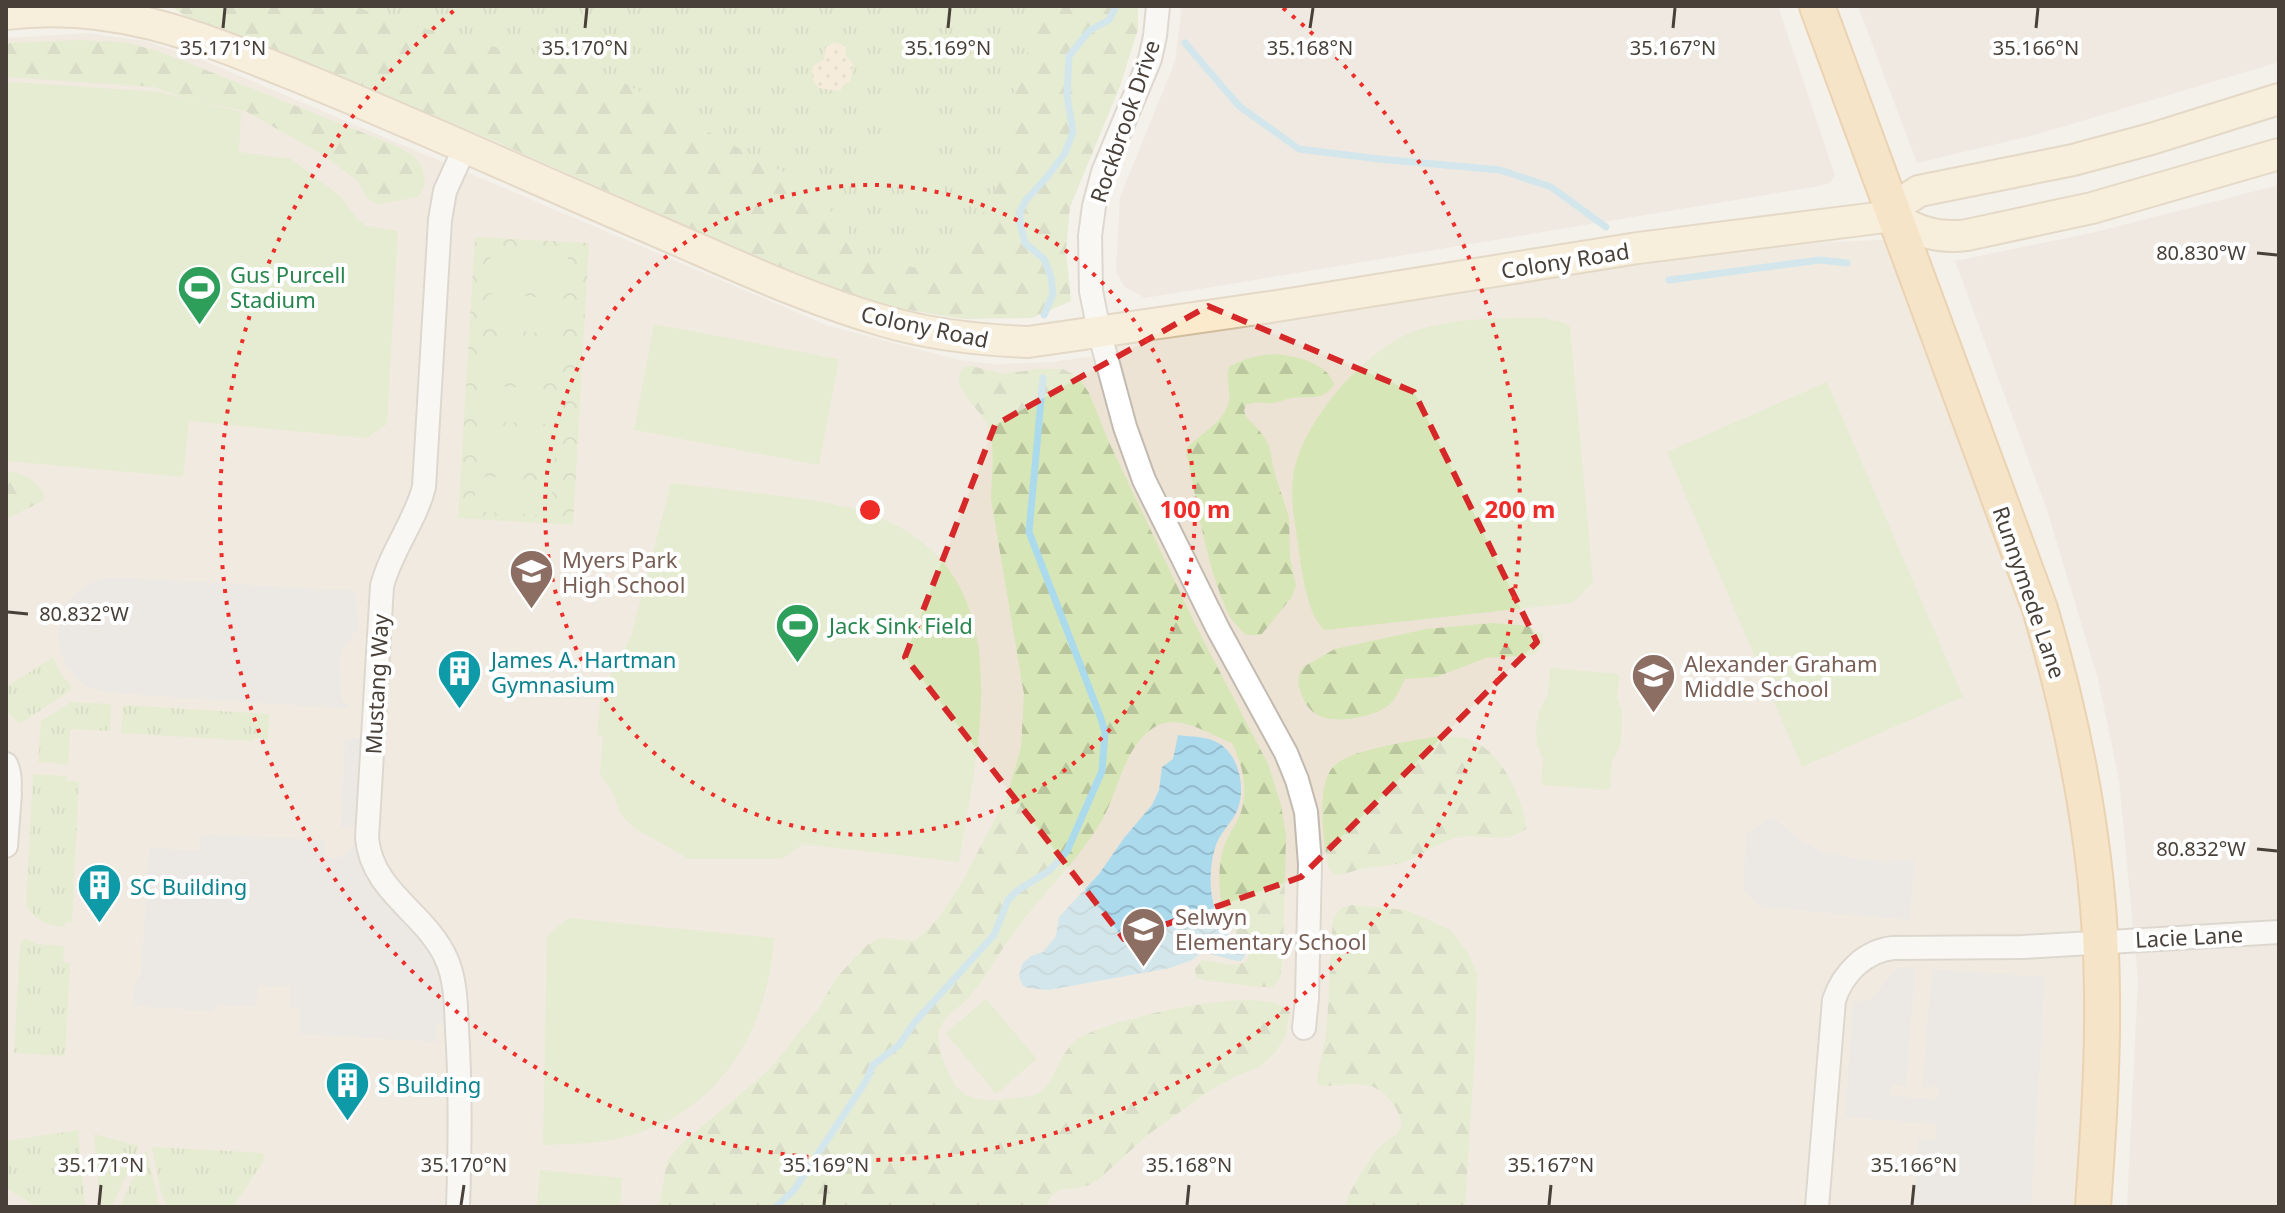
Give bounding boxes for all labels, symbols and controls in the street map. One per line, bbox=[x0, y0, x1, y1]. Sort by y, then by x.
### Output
text: 35.171°N bbox=[180, 34, 266, 61]
text: 35.170°N bbox=[542, 34, 628, 61]
text: 35.169°N bbox=[905, 34, 991, 61]
text: 35.168°N bbox=[1267, 34, 1353, 61]
text: 35.167°N bbox=[1630, 34, 1716, 61]
text: 35.166°N bbox=[1993, 34, 2079, 61]
street label: Rockbrook Drive bbox=[1082, 36, 1166, 206]
street label: Colony Road bbox=[1499, 235, 1631, 285]
text: 80.830°W bbox=[2156, 239, 2246, 266]
place label: Gus Purcell Stadium bbox=[230, 259, 346, 314]
sports icon: Gus Purcell Stadium bbox=[175, 263, 223, 326]
street label: Colony Road bbox=[858, 298, 992, 354]
text: 100 m bbox=[1160, 492, 1230, 525]
text: 200 m bbox=[1485, 492, 1555, 525]
centre of rings bbox=[856, 496, 884, 524]
street label: Runnymede Lane bbox=[1986, 502, 2074, 682]
place label: Myers Park High School bbox=[562, 544, 685, 599]
school or university icon: Myers Park High School bbox=[507, 548, 555, 611]
text: 80.832°W bbox=[39, 600, 129, 627]
sports icon: Jack Sink Field bbox=[774, 601, 822, 664]
place label: Jack Sink Field bbox=[827, 610, 973, 640]
street label: Mustang Way bbox=[357, 612, 395, 755]
place label: James A. Hartman Gymnasium bbox=[489, 644, 676, 699]
building icon: James A. Hartman Gymnasium bbox=[436, 648, 484, 711]
place label: Alexander Graham Middle School bbox=[1684, 648, 1878, 703]
school or university icon: Alexander Graham Middle School bbox=[1629, 652, 1677, 715]
text: 80.832°W bbox=[2156, 835, 2246, 862]
building icon: SC Building bbox=[75, 862, 123, 925]
place label: SC Building bbox=[130, 871, 247, 901]
place label: Selwyn Elementary School bbox=[1175, 901, 1367, 956]
school or university icon: Selwyn Elementary School bbox=[1120, 905, 1168, 968]
street label: Lacie Lane bbox=[2134, 918, 2244, 954]
building icon: S Building bbox=[323, 1060, 371, 1123]
place label: S Building bbox=[378, 1069, 481, 1099]
text: 35.171°N bbox=[58, 1151, 144, 1178]
text: 35.170°N bbox=[421, 1151, 507, 1178]
text: 35.169°N bbox=[783, 1151, 869, 1178]
text: 35.168°N bbox=[1146, 1151, 1232, 1178]
text: 35.167°N bbox=[1508, 1151, 1594, 1178]
text: 35.166°N bbox=[1871, 1151, 1957, 1178]

